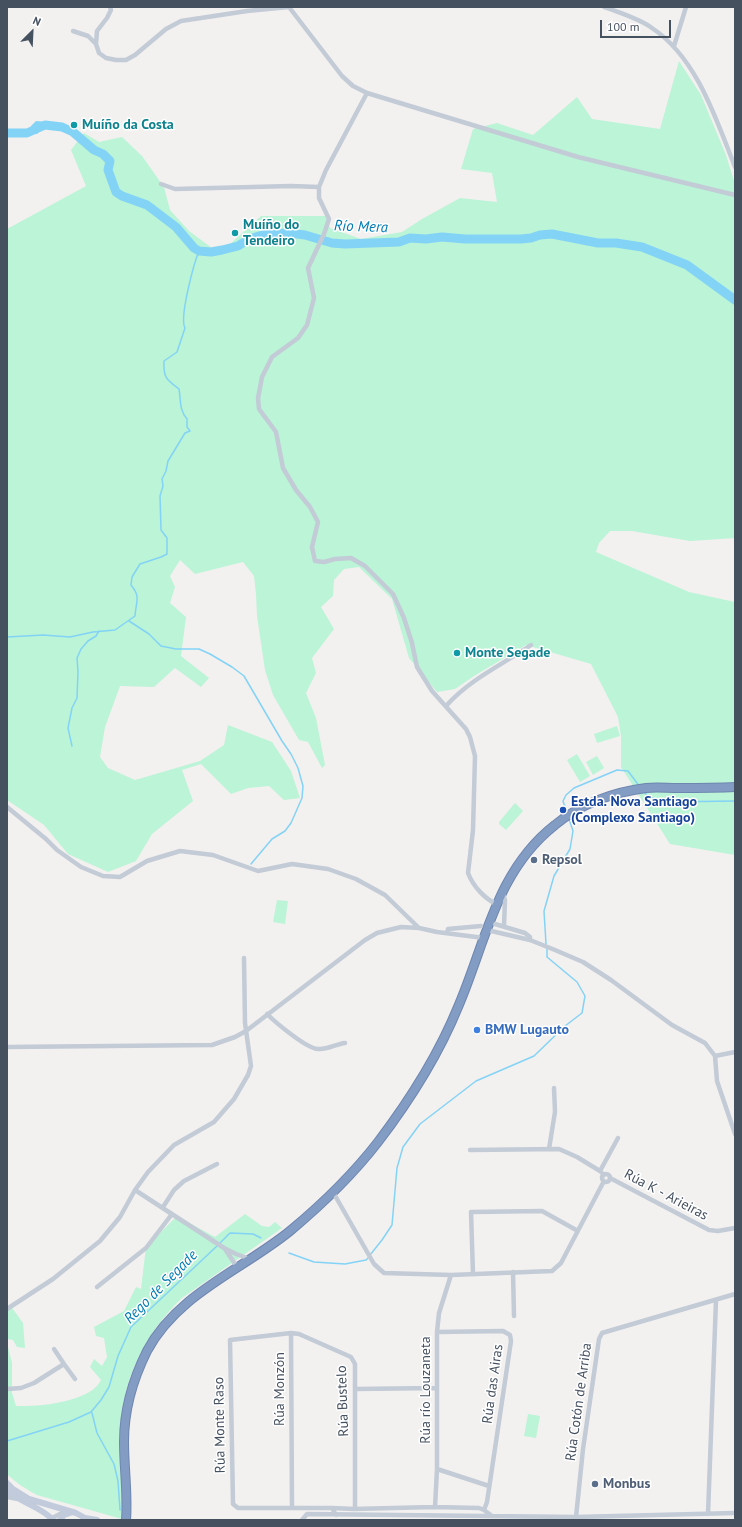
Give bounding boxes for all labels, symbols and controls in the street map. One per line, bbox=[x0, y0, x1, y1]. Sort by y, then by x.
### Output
north arrow bbox=[12, 12, 52, 52]
scale bar bbox=[602, 12, 673, 38]
text: N bbox=[31, 13, 43, 29]
text: 100 m bbox=[607, 19, 640, 34]
place label: Muíño da Costa bbox=[82, 117, 174, 133]
marker: Muíño da Costa bbox=[69, 120, 79, 130]
place label: Muíño do Tendeiro bbox=[243, 217, 299, 250]
water label: Río Mera bbox=[334, 217, 388, 237]
marker: Muíño do Tendeiro bbox=[230, 228, 240, 238]
place label: Monte Segade bbox=[465, 645, 550, 661]
marker: Monte Segade bbox=[452, 648, 462, 658]
place label: Estda. Nova Santiago (Complexo Santiago) bbox=[571, 794, 697, 826]
marker: Estda. Nova Santiago (Complexo Santiago) bbox=[558, 805, 568, 815]
place label: Repsol bbox=[542, 852, 582, 868]
marker: Repsol bbox=[529, 855, 539, 865]
place label: BMW Lugauto bbox=[485, 1022, 569, 1038]
marker: BMW Lugauto bbox=[472, 1025, 482, 1035]
street label: Rúa K - Arieiras bbox=[621, 1166, 711, 1224]
water label: Rego de Segade bbox=[121, 1247, 201, 1327]
street label: Rúa río Louzaneta bbox=[418, 1336, 434, 1444]
street label: Rúa Cotón de Arriba bbox=[562, 1342, 596, 1462]
street label: Rúa das Airas bbox=[479, 1343, 507, 1425]
street label: Rúa Monzón bbox=[272, 1352, 288, 1426]
street label: Rúa Bustelo bbox=[333, 1365, 353, 1437]
street label: Rúa Monte Raso bbox=[211, 1377, 229, 1473]
place label: Monbus bbox=[603, 1476, 650, 1492]
marker: Monbus bbox=[590, 1479, 600, 1489]

